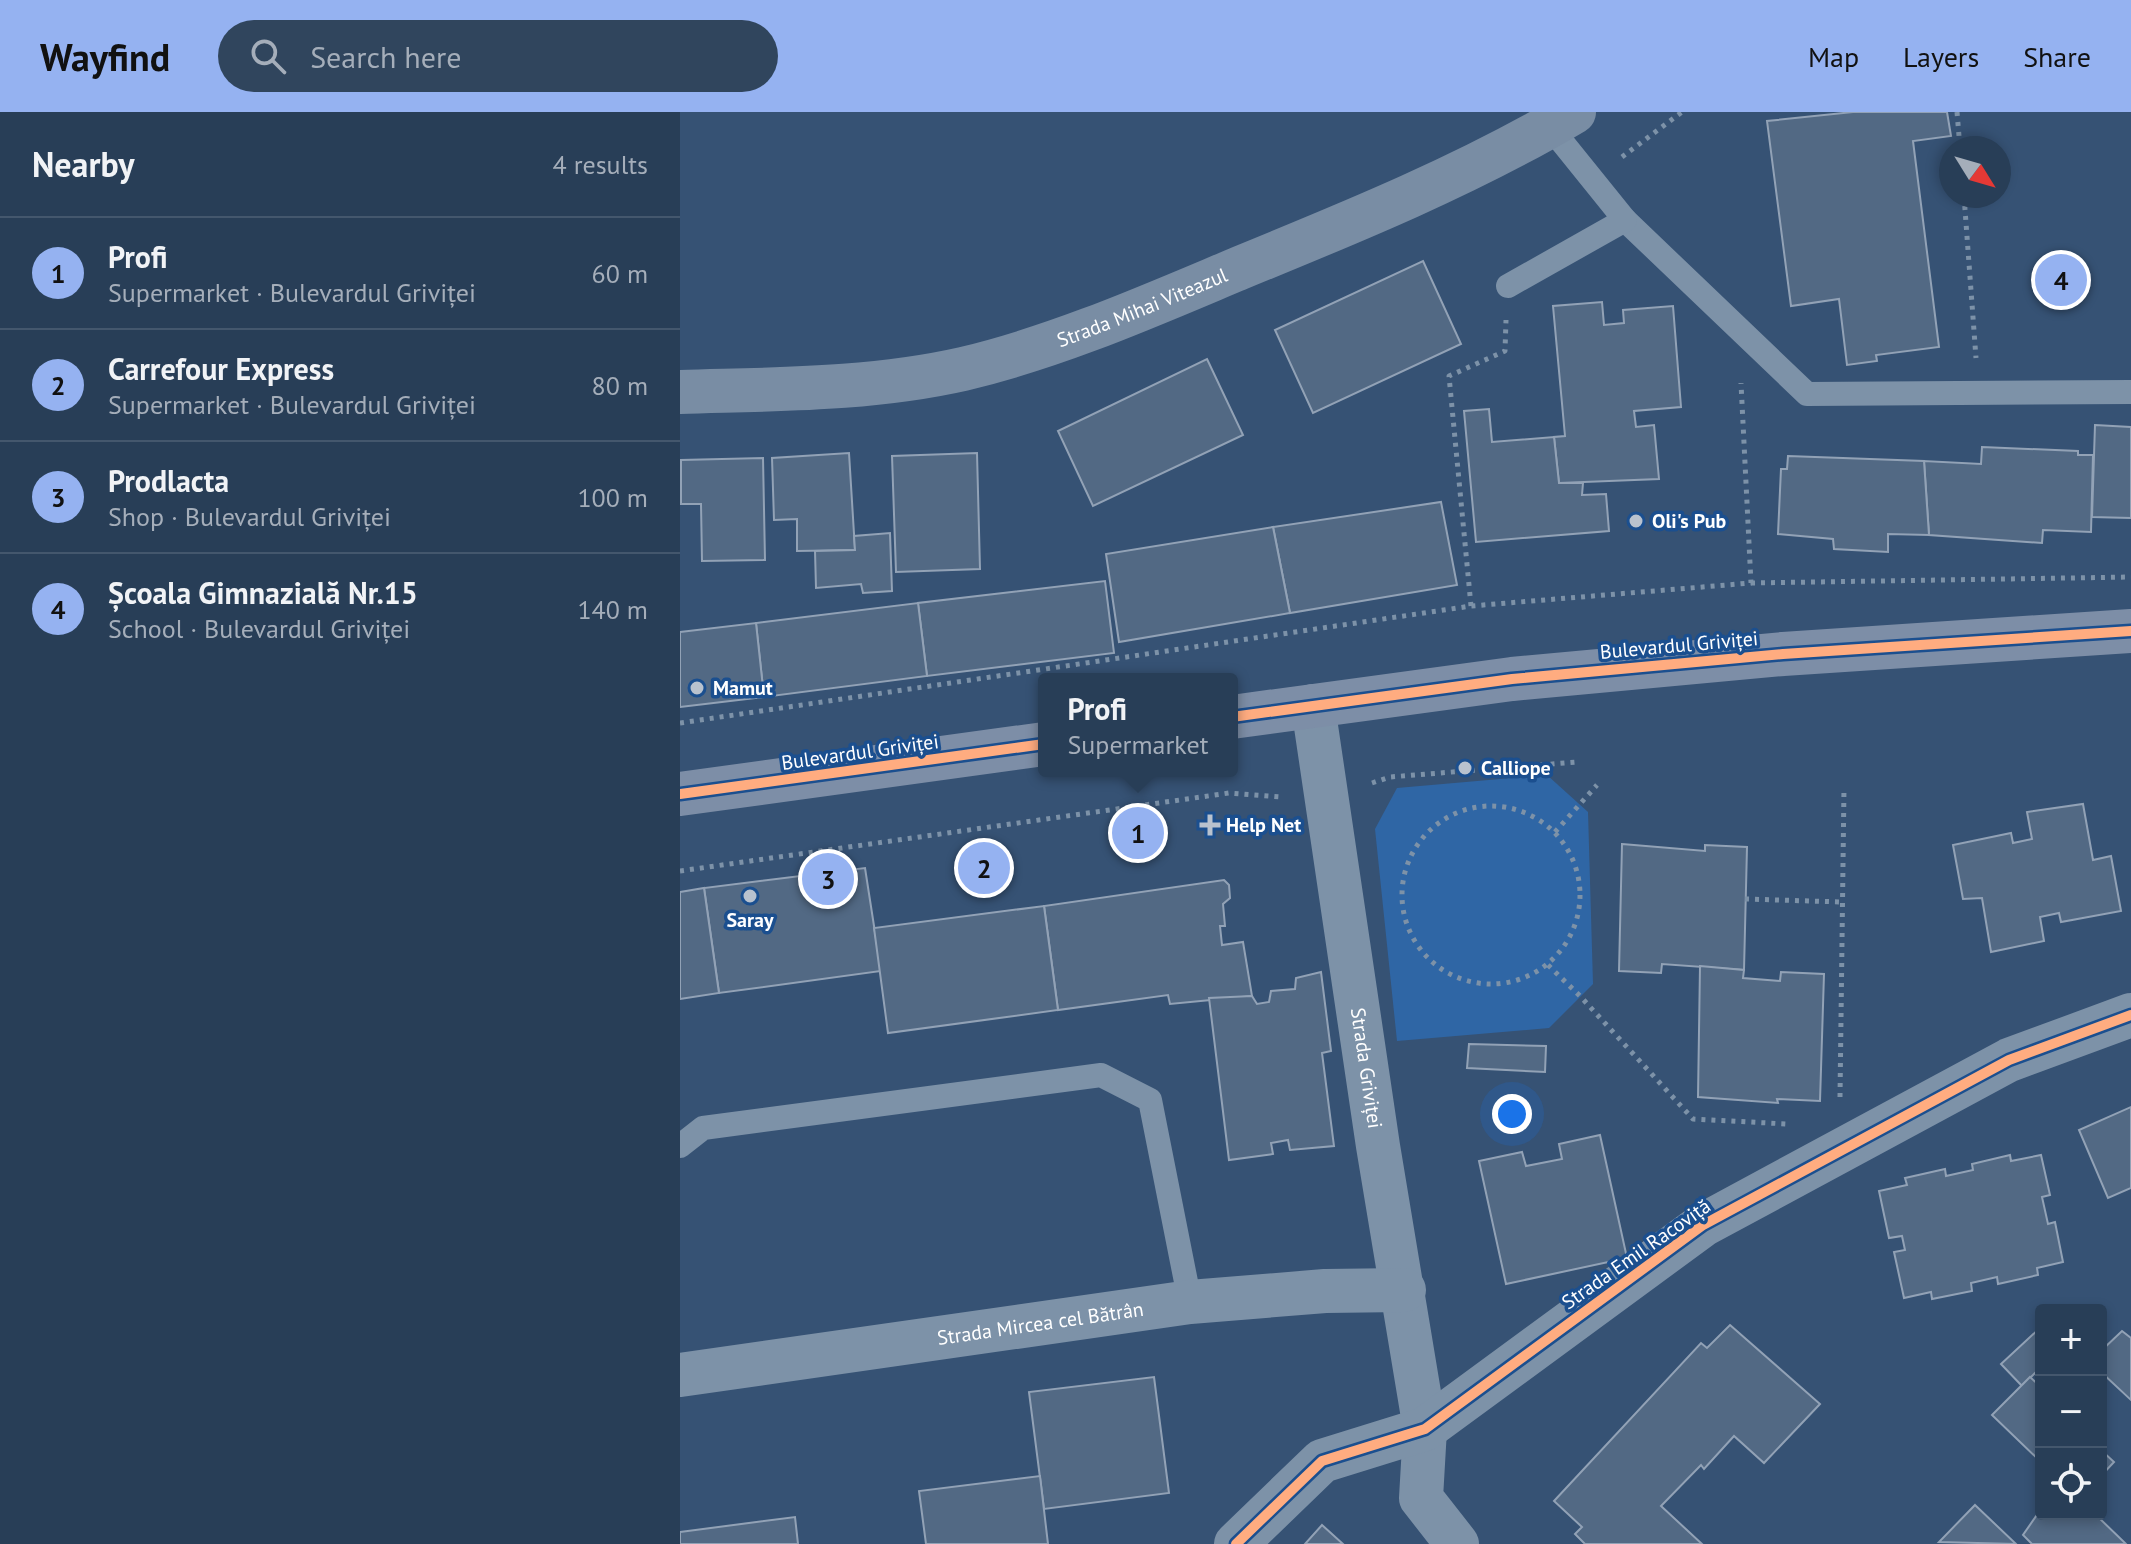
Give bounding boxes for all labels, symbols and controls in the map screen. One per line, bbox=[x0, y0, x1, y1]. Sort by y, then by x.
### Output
search box bbox=[218, 20, 778, 92]
text: Wayfind bbox=[40, 32, 170, 81]
icon: search bbox=[246, 34, 290, 78]
text: Search here bbox=[310, 37, 461, 76]
text: Map bbox=[1808, 38, 1859, 75]
text: Layers bbox=[1903, 38, 1979, 75]
text: Share bbox=[2023, 38, 2091, 75]
north arrow bbox=[1939, 136, 2011, 208]
text: Nearby bbox=[32, 142, 134, 186]
text: 4 results bbox=[553, 148, 648, 181]
text: Profi bbox=[108, 237, 168, 276]
pin: 4 bbox=[2035, 250, 2087, 310]
text: 1 bbox=[51, 257, 65, 290]
text: 60 m bbox=[592, 257, 648, 290]
street label: Strada Mihai Viteazul bbox=[1053, 262, 1231, 353]
text: Supermarket · Bulevardul Griviței bbox=[108, 276, 476, 309]
text: Carrefour Express bbox=[108, 349, 334, 388]
text: 2 bbox=[51, 369, 65, 402]
text: 80 m bbox=[592, 369, 648, 402]
text: Supermarket · Bulevardul Griviței bbox=[108, 388, 476, 421]
text: Prodlacta bbox=[108, 461, 229, 500]
text: 3 bbox=[51, 481, 65, 514]
text: 100 m bbox=[577, 481, 648, 514]
text: Shop · Bulevardul Griviței bbox=[108, 500, 391, 533]
place label: Oli's Pub bbox=[1652, 508, 1726, 534]
marker: Oli's Pub bbox=[1627, 512, 1645, 530]
text: Școala Gimnazială Nr.15 bbox=[108, 573, 418, 612]
text: 4 bbox=[51, 593, 65, 626]
text: 140 m bbox=[577, 593, 648, 626]
text: School · Bulevardul Griviței bbox=[108, 612, 410, 645]
street label: Bulevardul Griviței bbox=[1599, 625, 1759, 665]
popup bbox=[1038, 673, 1238, 777]
place label: Mamut bbox=[713, 675, 773, 701]
marker: Mamut bbox=[688, 679, 706, 697]
text: Profi bbox=[1068, 689, 1127, 728]
street label: Bulevardul Griviței bbox=[780, 728, 940, 776]
text: Supermarket bbox=[1068, 728, 1208, 761]
place label: Calliope bbox=[1481, 755, 1551, 781]
marker: Calliope bbox=[1456, 759, 1474, 777]
pin: 1 bbox=[1112, 803, 1164, 863]
place label: Help Net bbox=[1226, 812, 1301, 838]
marker: Help Net bbox=[1201, 816, 1219, 834]
pin: 2 bbox=[958, 838, 1010, 898]
pin: 3 bbox=[802, 849, 854, 909]
marker: Saray bbox=[741, 887, 759, 905]
place label: Saray bbox=[726, 907, 774, 933]
street label: Strada Griviței bbox=[1345, 1006, 1388, 1130]
your location bbox=[1492, 1094, 1532, 1134]
street label: Strada Emil Racoviță bbox=[1556, 1193, 1716, 1315]
street label: Strada Mircea cel Bătrân bbox=[935, 1296, 1145, 1351]
map controls bbox=[2035, 1304, 2107, 1520]
button: + bbox=[2035, 1304, 2107, 1376]
button: − bbox=[2035, 1376, 2107, 1448]
button: locate bbox=[2035, 1448, 2107, 1520]

